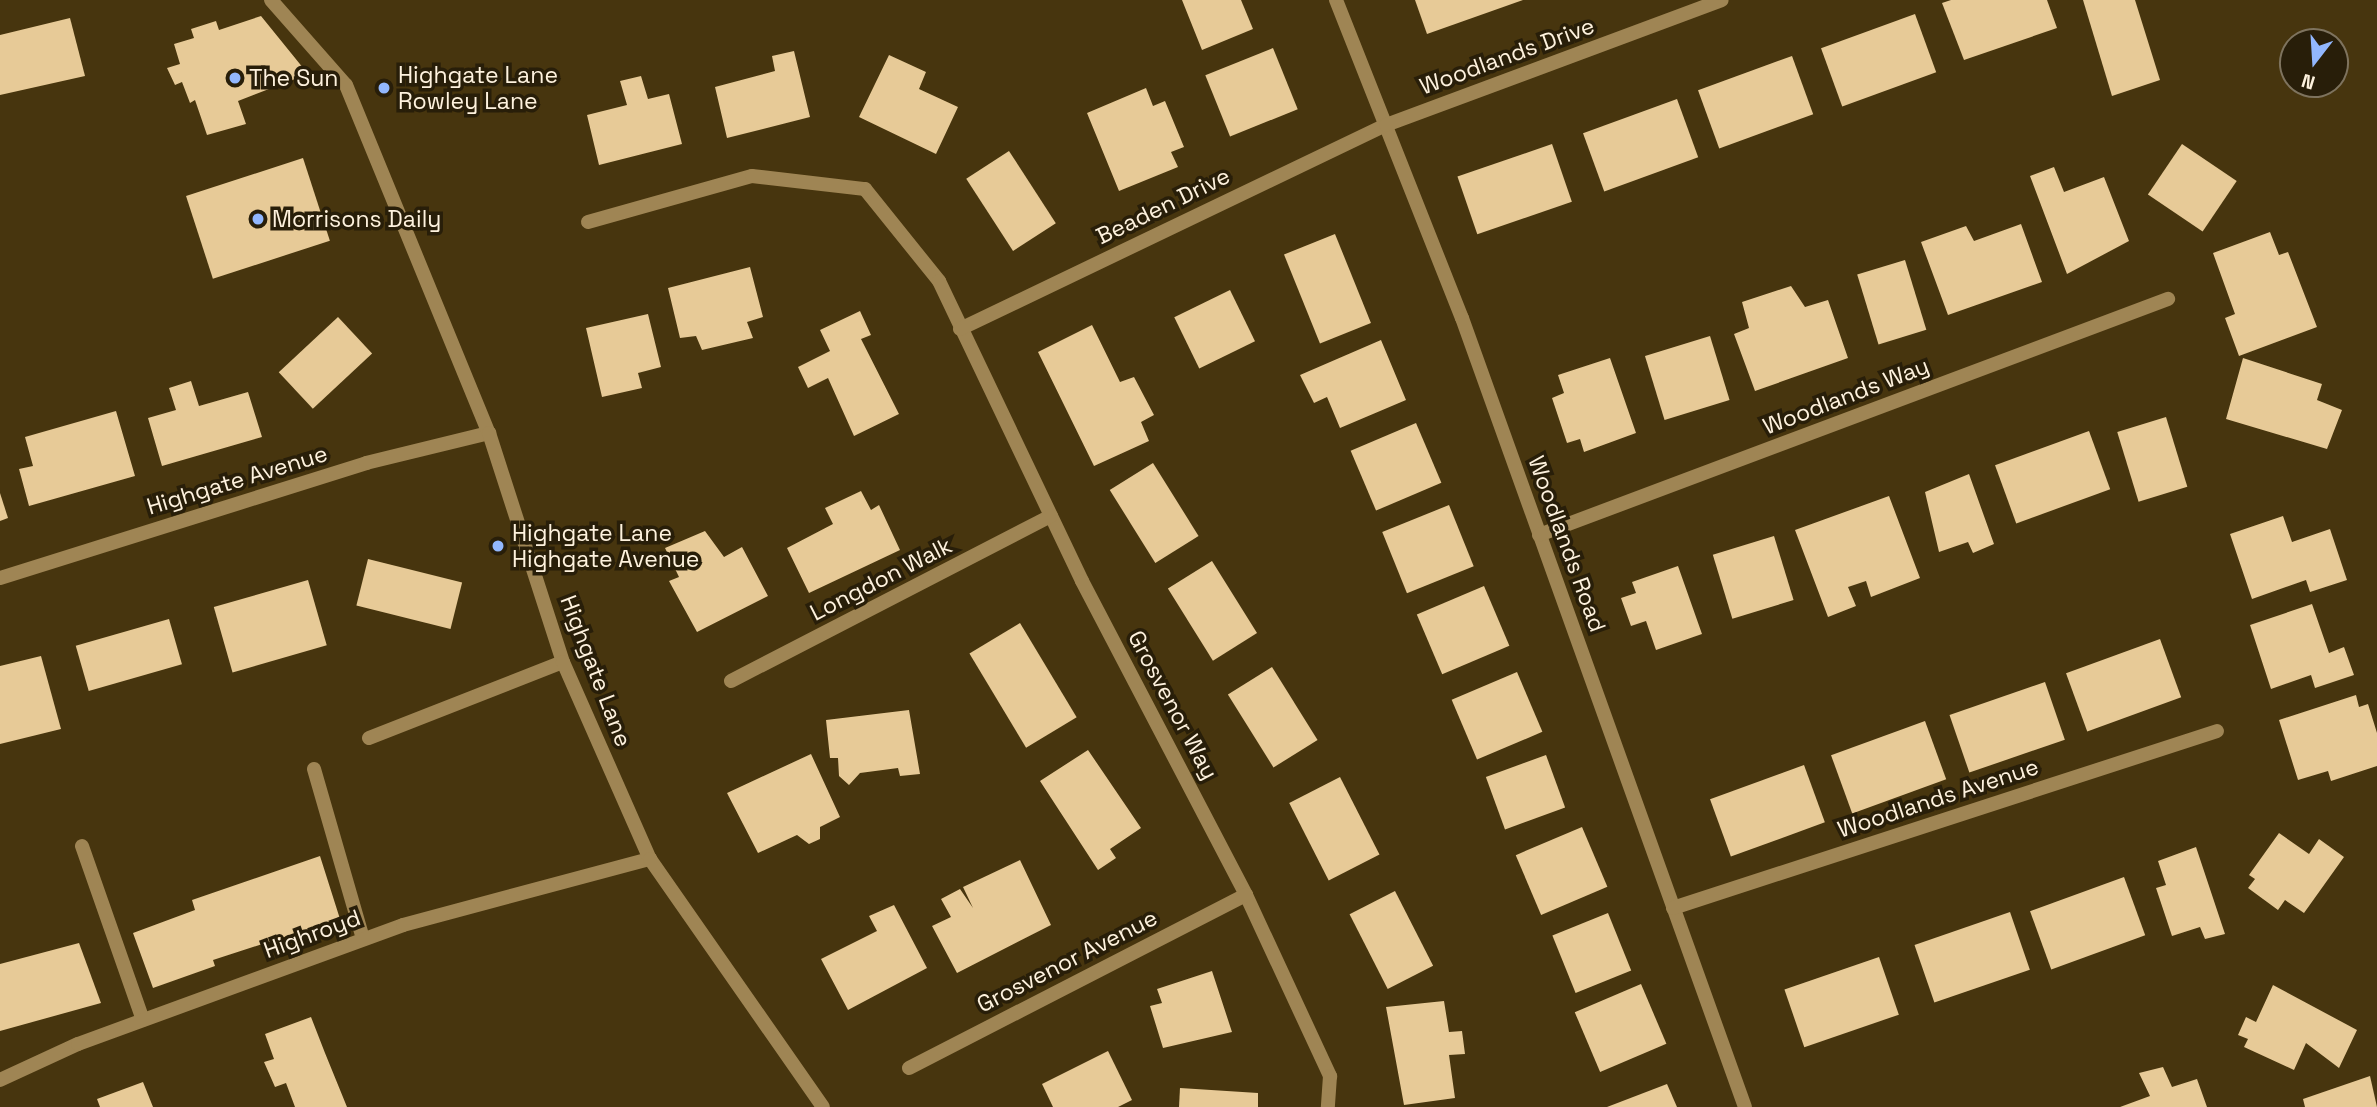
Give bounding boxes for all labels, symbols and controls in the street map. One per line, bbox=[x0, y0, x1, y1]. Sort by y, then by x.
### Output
street label: Woodlands Drive bbox=[1416, 12, 1598, 100]
north arrow bbox=[2279, 28, 2349, 98]
place label: Highgate Lane Rowley Lane bbox=[398, 61, 558, 115]
place label: The Sun bbox=[249, 64, 338, 92]
text: N bbox=[2299, 68, 2318, 95]
marker: The Sun bbox=[227, 70, 243, 86]
marker: Highgate Lane Rowley Lane bbox=[376, 80, 392, 96]
street label: Beaden Drive bbox=[1092, 162, 1234, 250]
place label: Morrisons Daily bbox=[272, 205, 441, 233]
marker: Morrisons Daily bbox=[250, 211, 266, 227]
street label: Woodlands Way bbox=[1759, 352, 1933, 440]
street label: Highgate Avenue bbox=[143, 439, 331, 521]
street label: Woodlands Road bbox=[1522, 452, 1612, 636]
place label: Highgate Lane Highgate Avenue bbox=[512, 519, 700, 573]
street label: Longdon Walk bbox=[805, 531, 957, 627]
marker: Highgate Lane Highgate Avenue bbox=[490, 538, 506, 554]
street label: Highgate Lane bbox=[554, 591, 638, 751]
street label: Grosvenor Way bbox=[1122, 626, 1224, 784]
street label: Woodlands Avenue bbox=[1834, 752, 2042, 844]
street label: Highroyd bbox=[260, 904, 364, 964]
street label: Grosvenor Avenue bbox=[972, 904, 1162, 1018]

